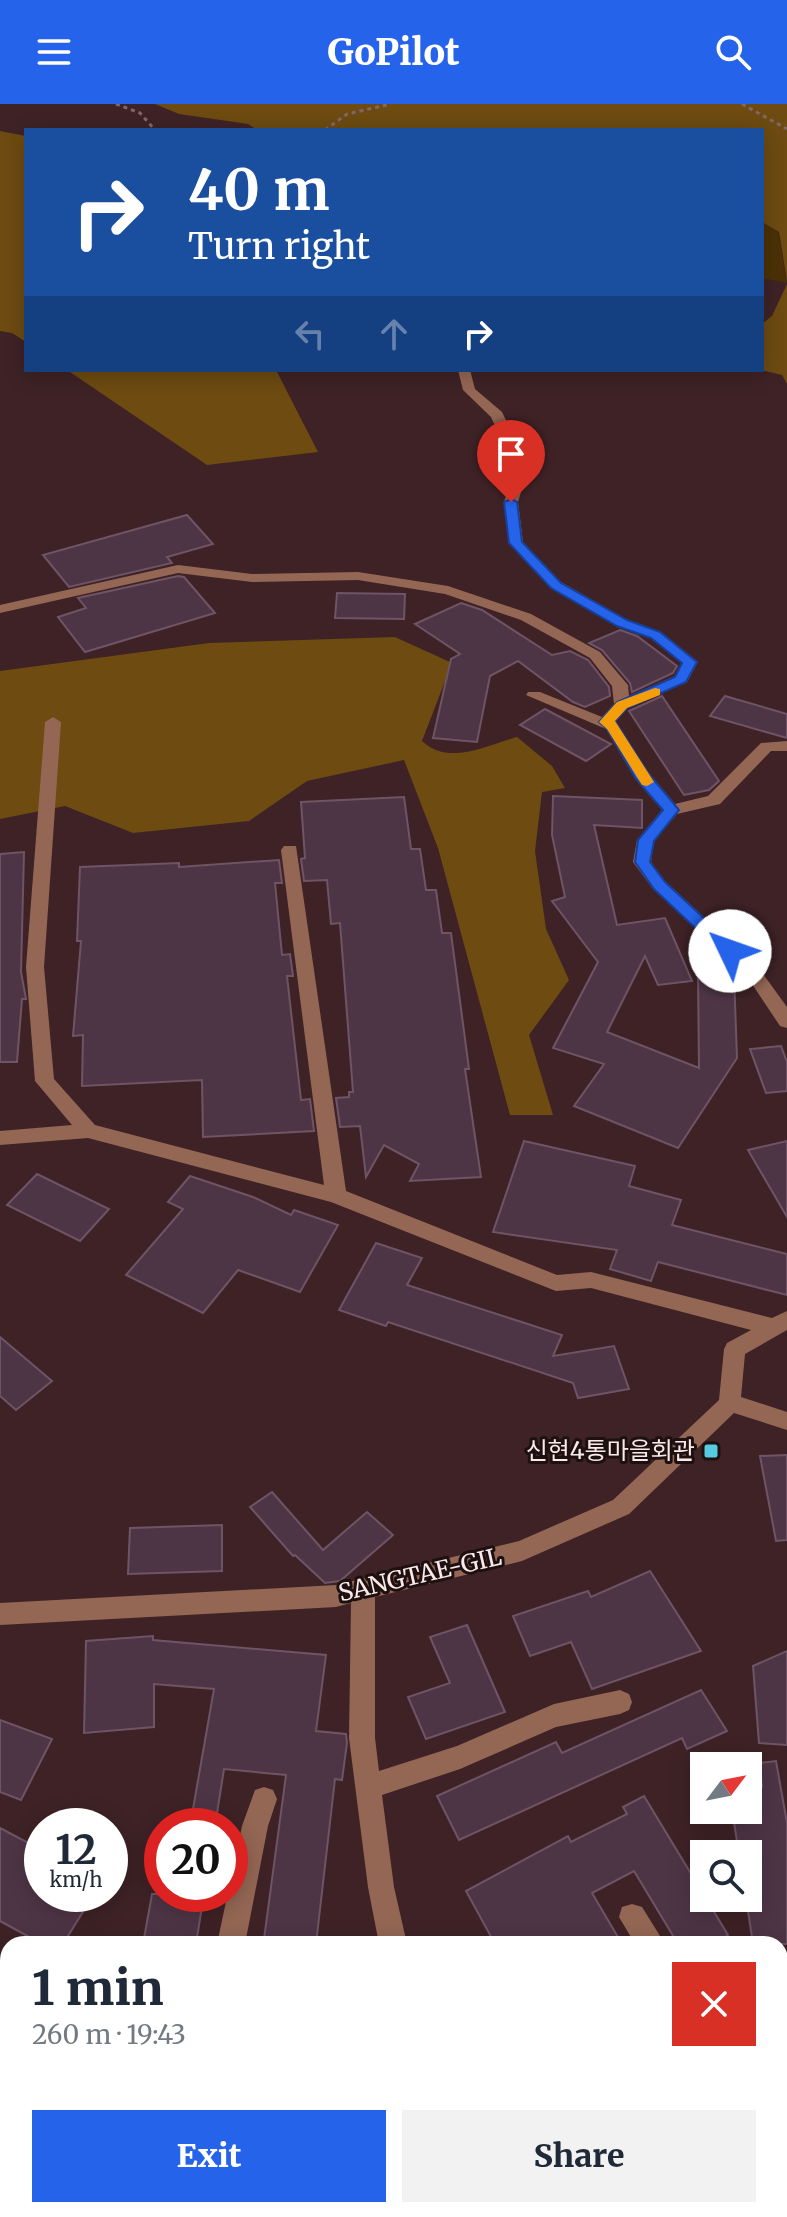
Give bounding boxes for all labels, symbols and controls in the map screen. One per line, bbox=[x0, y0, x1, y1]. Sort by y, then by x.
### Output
icon: menu bbox=[32, 30, 76, 74]
text: GoPilot bbox=[327, 30, 460, 75]
icon: search bbox=[711, 30, 755, 74]
text: 40 m bbox=[188, 155, 330, 225]
icon: right bbox=[56, 160, 160, 264]
text: Turn right bbox=[188, 224, 370, 269]
icon: left bbox=[288, 312, 332, 356]
icon: ahead bbox=[372, 312, 416, 356]
icon: right bbox=[456, 312, 500, 356]
pin bbox=[477, 420, 545, 502]
icon: arrive bbox=[489, 432, 533, 476]
position arrow bbox=[688, 909, 772, 993]
place label: 신현4통마을회관 bbox=[526, 1435, 695, 1466]
marker: 신현4통마을회관 bbox=[702, 1442, 720, 1460]
street label: SANGTAE-GIL bbox=[335, 1541, 505, 1608]
north arrow bbox=[690, 1752, 762, 1824]
map controls bbox=[690, 1752, 762, 1912]
speed limit sign: 20 bbox=[144, 1808, 248, 1912]
text: 12 bbox=[55, 1825, 97, 1875]
button: search bbox=[690, 1840, 762, 1912]
text: km/h bbox=[50, 1867, 102, 1892]
text: 1 min bbox=[32, 1958, 164, 2018]
button: close bbox=[672, 1962, 756, 2046]
text: 260 m · 19:43 bbox=[32, 2018, 186, 2051]
button: Exit bbox=[32, 2110, 386, 2202]
button: Share bbox=[402, 2110, 756, 2202]

